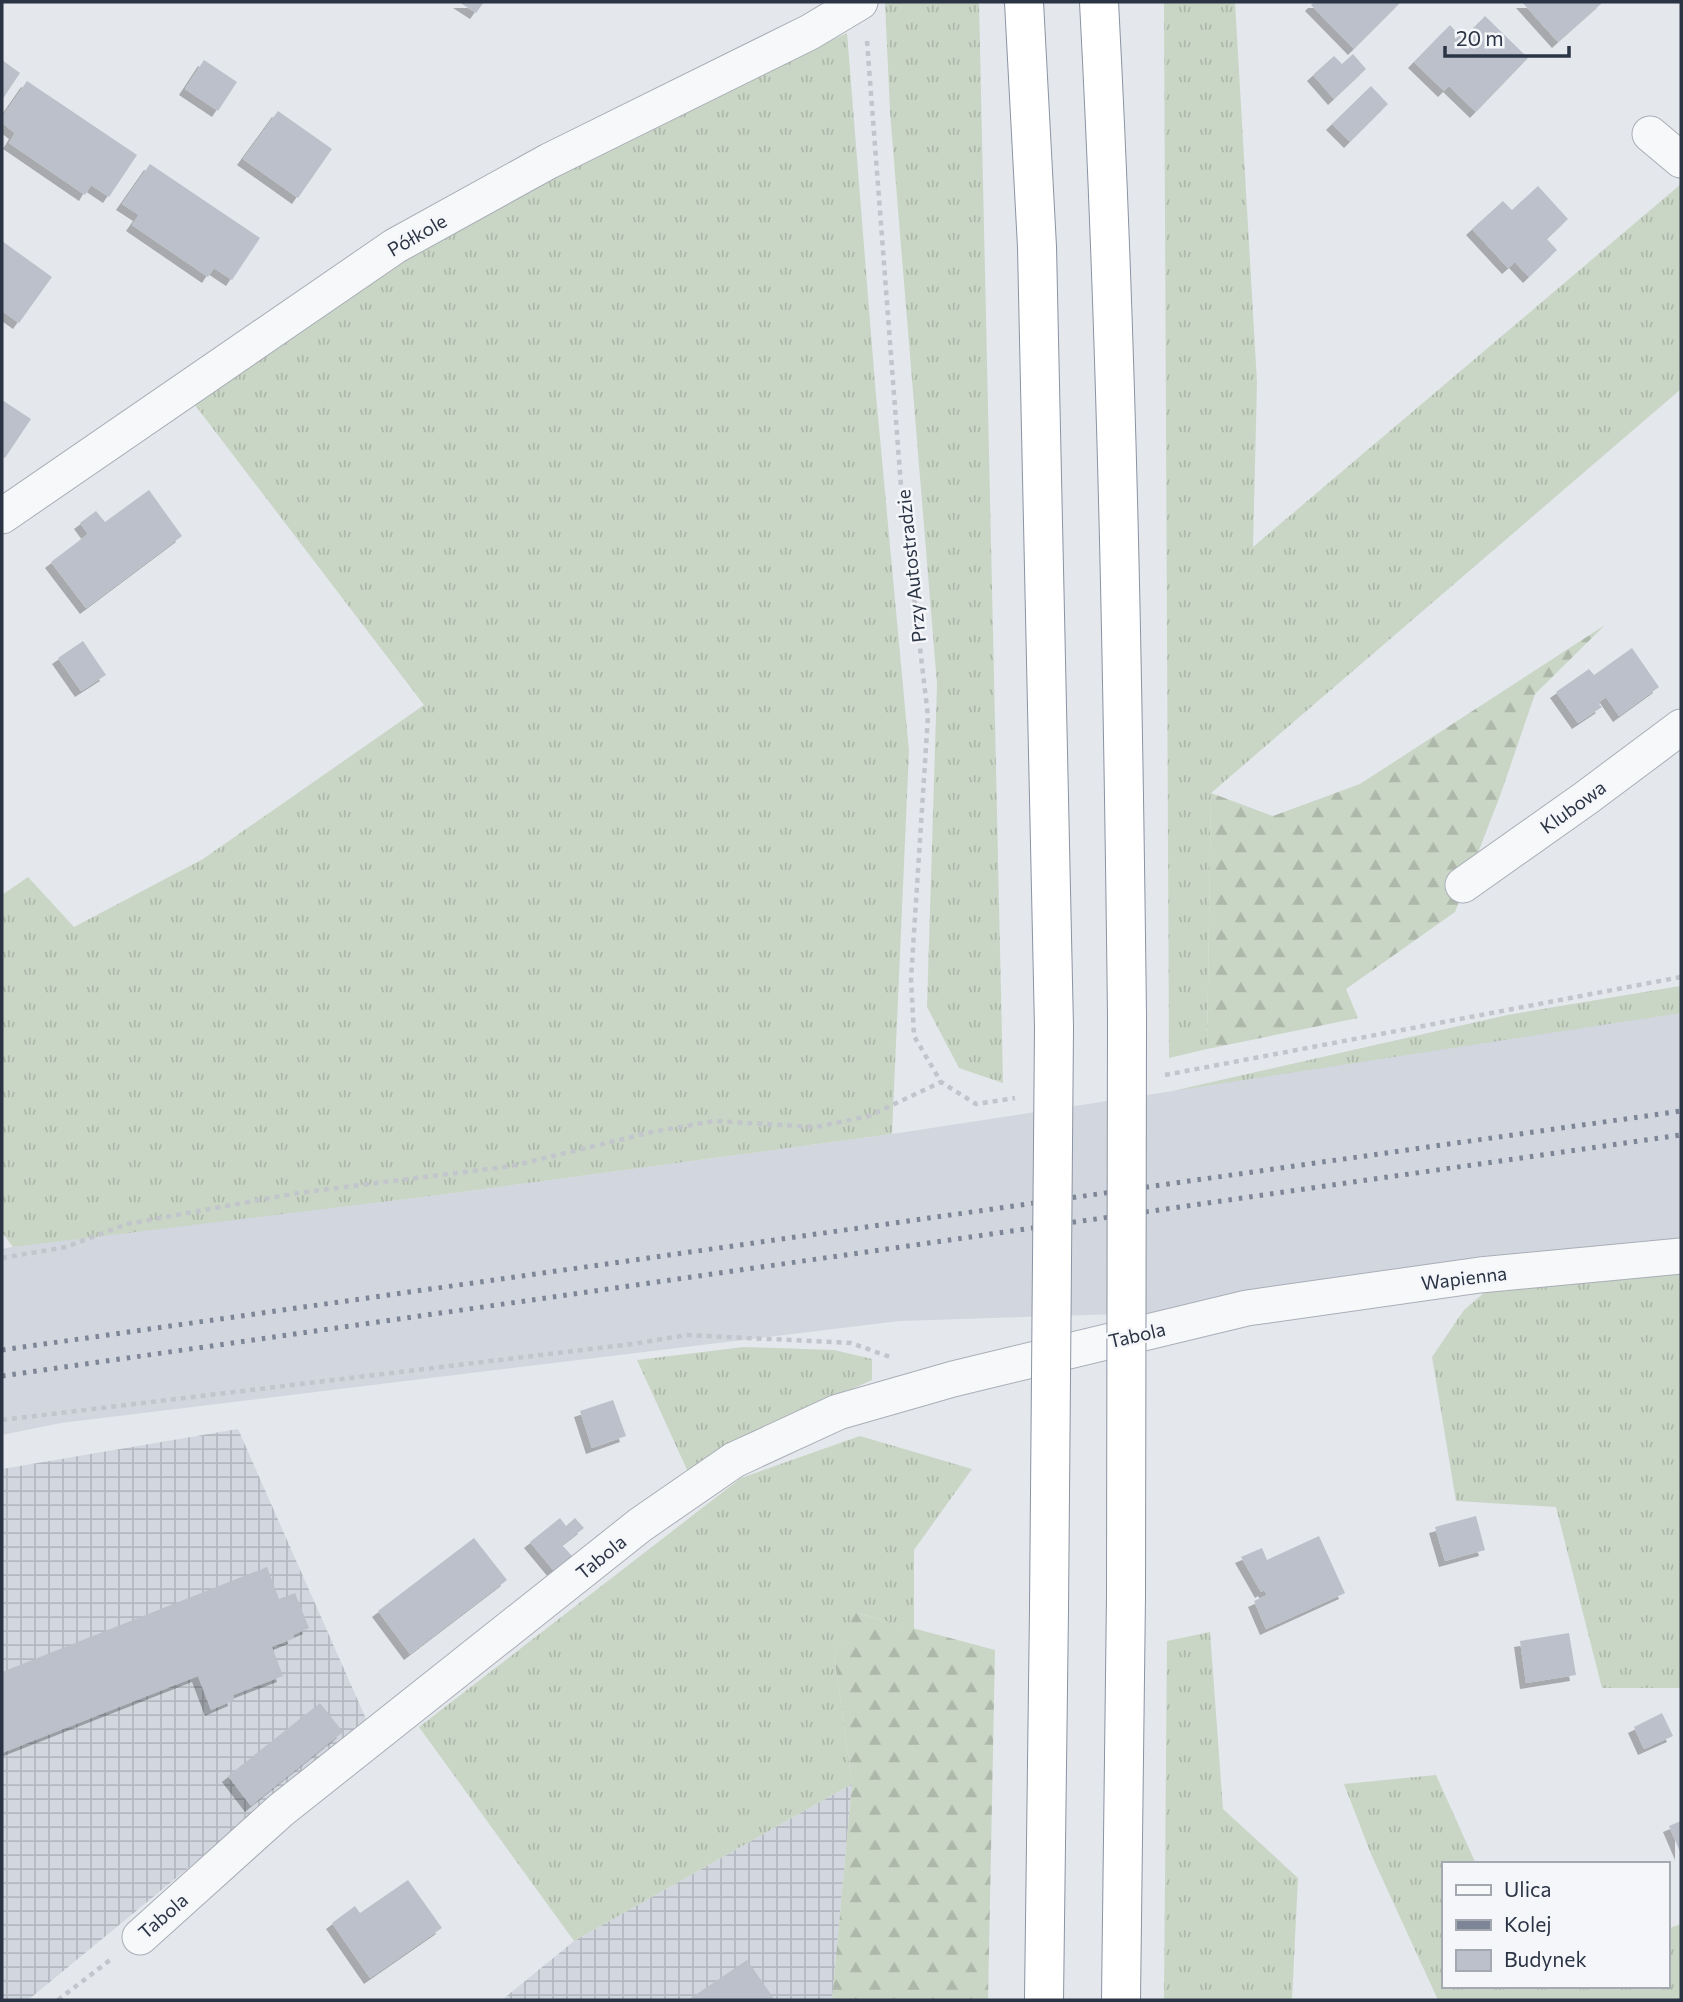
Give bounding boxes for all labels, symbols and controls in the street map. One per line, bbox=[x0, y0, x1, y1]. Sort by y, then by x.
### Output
scale bar bbox=[1445, 14, 1569, 58]
text: 20 m bbox=[1456, 25, 1504, 50]
street label: Półkole bbox=[383, 208, 451, 261]
street label: Przy Autostradzie bbox=[891, 488, 930, 644]
street label: Klubowa bbox=[1535, 775, 1610, 838]
street label: Wapienna bbox=[1420, 1261, 1508, 1294]
street label: Tabola bbox=[1106, 1317, 1168, 1352]
street label: Tabola bbox=[571, 1529, 630, 1584]
legend bbox=[1442, 1862, 1669, 1988]
text: Ulica bbox=[1504, 1876, 1551, 1901]
street label: Tabola bbox=[133, 1888, 192, 1943]
text: Kolej bbox=[1504, 1911, 1552, 1936]
text: Budynek bbox=[1504, 1946, 1587, 1971]

